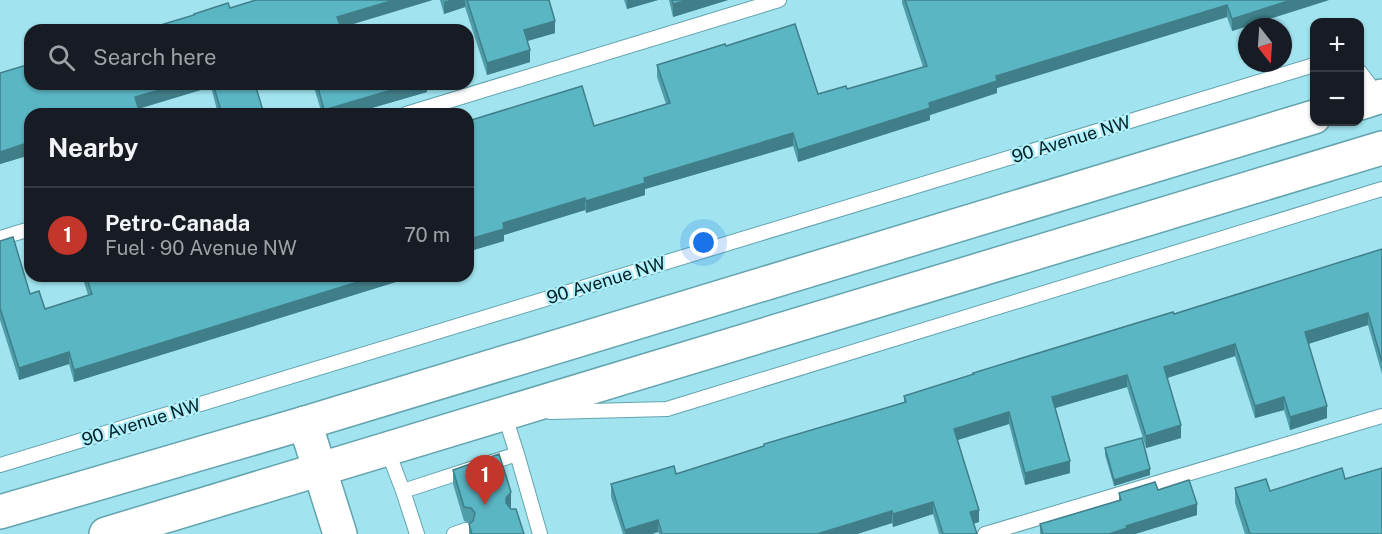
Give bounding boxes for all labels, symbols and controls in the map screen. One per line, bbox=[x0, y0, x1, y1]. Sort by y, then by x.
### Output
north arrow bbox=[1238, 18, 1292, 72]
map controls bbox=[1310, 18, 1364, 126]
button: + bbox=[1310, 18, 1364, 72]
search box bbox=[24, 24, 474, 90]
icon: search bbox=[45, 41, 78, 74]
text: Search here bbox=[93, 44, 217, 70]
button: − bbox=[1310, 72, 1364, 126]
street label: 90 Avenue NW bbox=[1009, 111, 1133, 167]
text: Nearby bbox=[48, 132, 138, 163]
text: Petro-Canada bbox=[105, 210, 250, 236]
text: 1 bbox=[63, 223, 72, 247]
text: 70 m bbox=[404, 223, 450, 247]
your location bbox=[689, 228, 718, 257]
text: Fuel · 90 Avenue NW bbox=[105, 236, 297, 260]
street label: 90 Avenue NW bbox=[544, 252, 668, 308]
street label: 90 Avenue NW bbox=[79, 394, 203, 450]
pin: 1 bbox=[466, 456, 504, 505]

